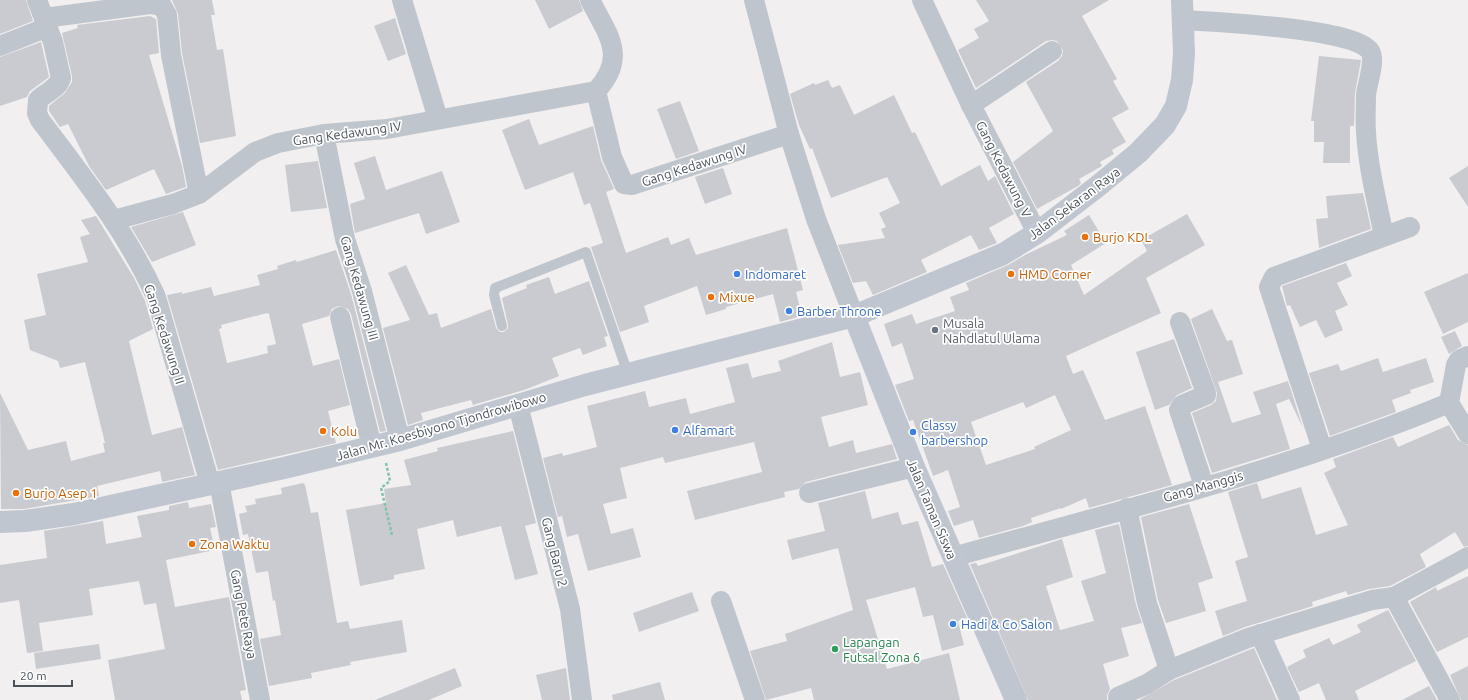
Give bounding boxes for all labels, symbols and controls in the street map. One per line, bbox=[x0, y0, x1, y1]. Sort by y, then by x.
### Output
street label: Gang Kedawung IV bbox=[292, 118, 403, 148]
street label: Gang Kedawung V bbox=[974, 119, 1035, 220]
street label: Gang Kedawung IV bbox=[640, 141, 749, 189]
street label: Jalan Sekaran Raya bbox=[1026, 164, 1122, 242]
place label: Burjo KDL bbox=[1093, 230, 1151, 244]
marker: Burjo KDL bbox=[1080, 232, 1090, 242]
street label: Gang Kedawung III bbox=[338, 234, 382, 342]
place label: Indomaret bbox=[745, 267, 806, 281]
place label: HMD Corner bbox=[1019, 267, 1092, 281]
marker: Indomaret bbox=[732, 269, 742, 279]
marker: HMD Corner bbox=[1006, 269, 1016, 279]
street label: Gang Kedawung II bbox=[142, 282, 188, 386]
place label: Mixue bbox=[719, 290, 755, 304]
marker: Mixue bbox=[706, 292, 716, 302]
place label: Barber Throne bbox=[797, 304, 881, 318]
marker: Barber Throne bbox=[784, 306, 794, 316]
place label: Musala Nahdlatul Ulama bbox=[943, 316, 1040, 345]
marker: Musala Nahdlatul Ulama bbox=[930, 325, 940, 335]
street label: Jalan Mr. Koesbiyono Tjondrowibowo bbox=[334, 389, 548, 463]
place label: Classy barbershop bbox=[921, 418, 988, 447]
place label: Alfamart bbox=[683, 423, 734, 437]
place label: Kolu bbox=[331, 424, 357, 438]
marker: Alfamart bbox=[670, 425, 680, 435]
marker: Kolu bbox=[318, 426, 328, 436]
marker: Classy barbershop bbox=[908, 427, 918, 437]
street label: Jalan Taman Siswa bbox=[905, 457, 959, 561]
street label: Gang Manggis bbox=[1161, 468, 1245, 504]
place label: Burjo Asep 1 bbox=[24, 486, 98, 500]
marker: Burjo Asep 1 bbox=[11, 488, 21, 498]
street label: Gang Baru 2 bbox=[540, 516, 570, 588]
place label: Zona Waktu bbox=[200, 537, 269, 551]
marker: Zona Waktu bbox=[187, 539, 197, 549]
street label: Gang Pete Raya bbox=[228, 568, 260, 660]
place label: Hadi & Co Salon bbox=[961, 617, 1052, 631]
marker: Hadi & Co Salon bbox=[948, 619, 958, 629]
place label: Lapangan Futsal Zona 6 bbox=[843, 635, 920, 664]
marker: Lapangan Futsal Zona 6 bbox=[830, 644, 840, 654]
scale bar bbox=[14, 662, 72, 688]
text: 20 m bbox=[20, 669, 47, 682]

